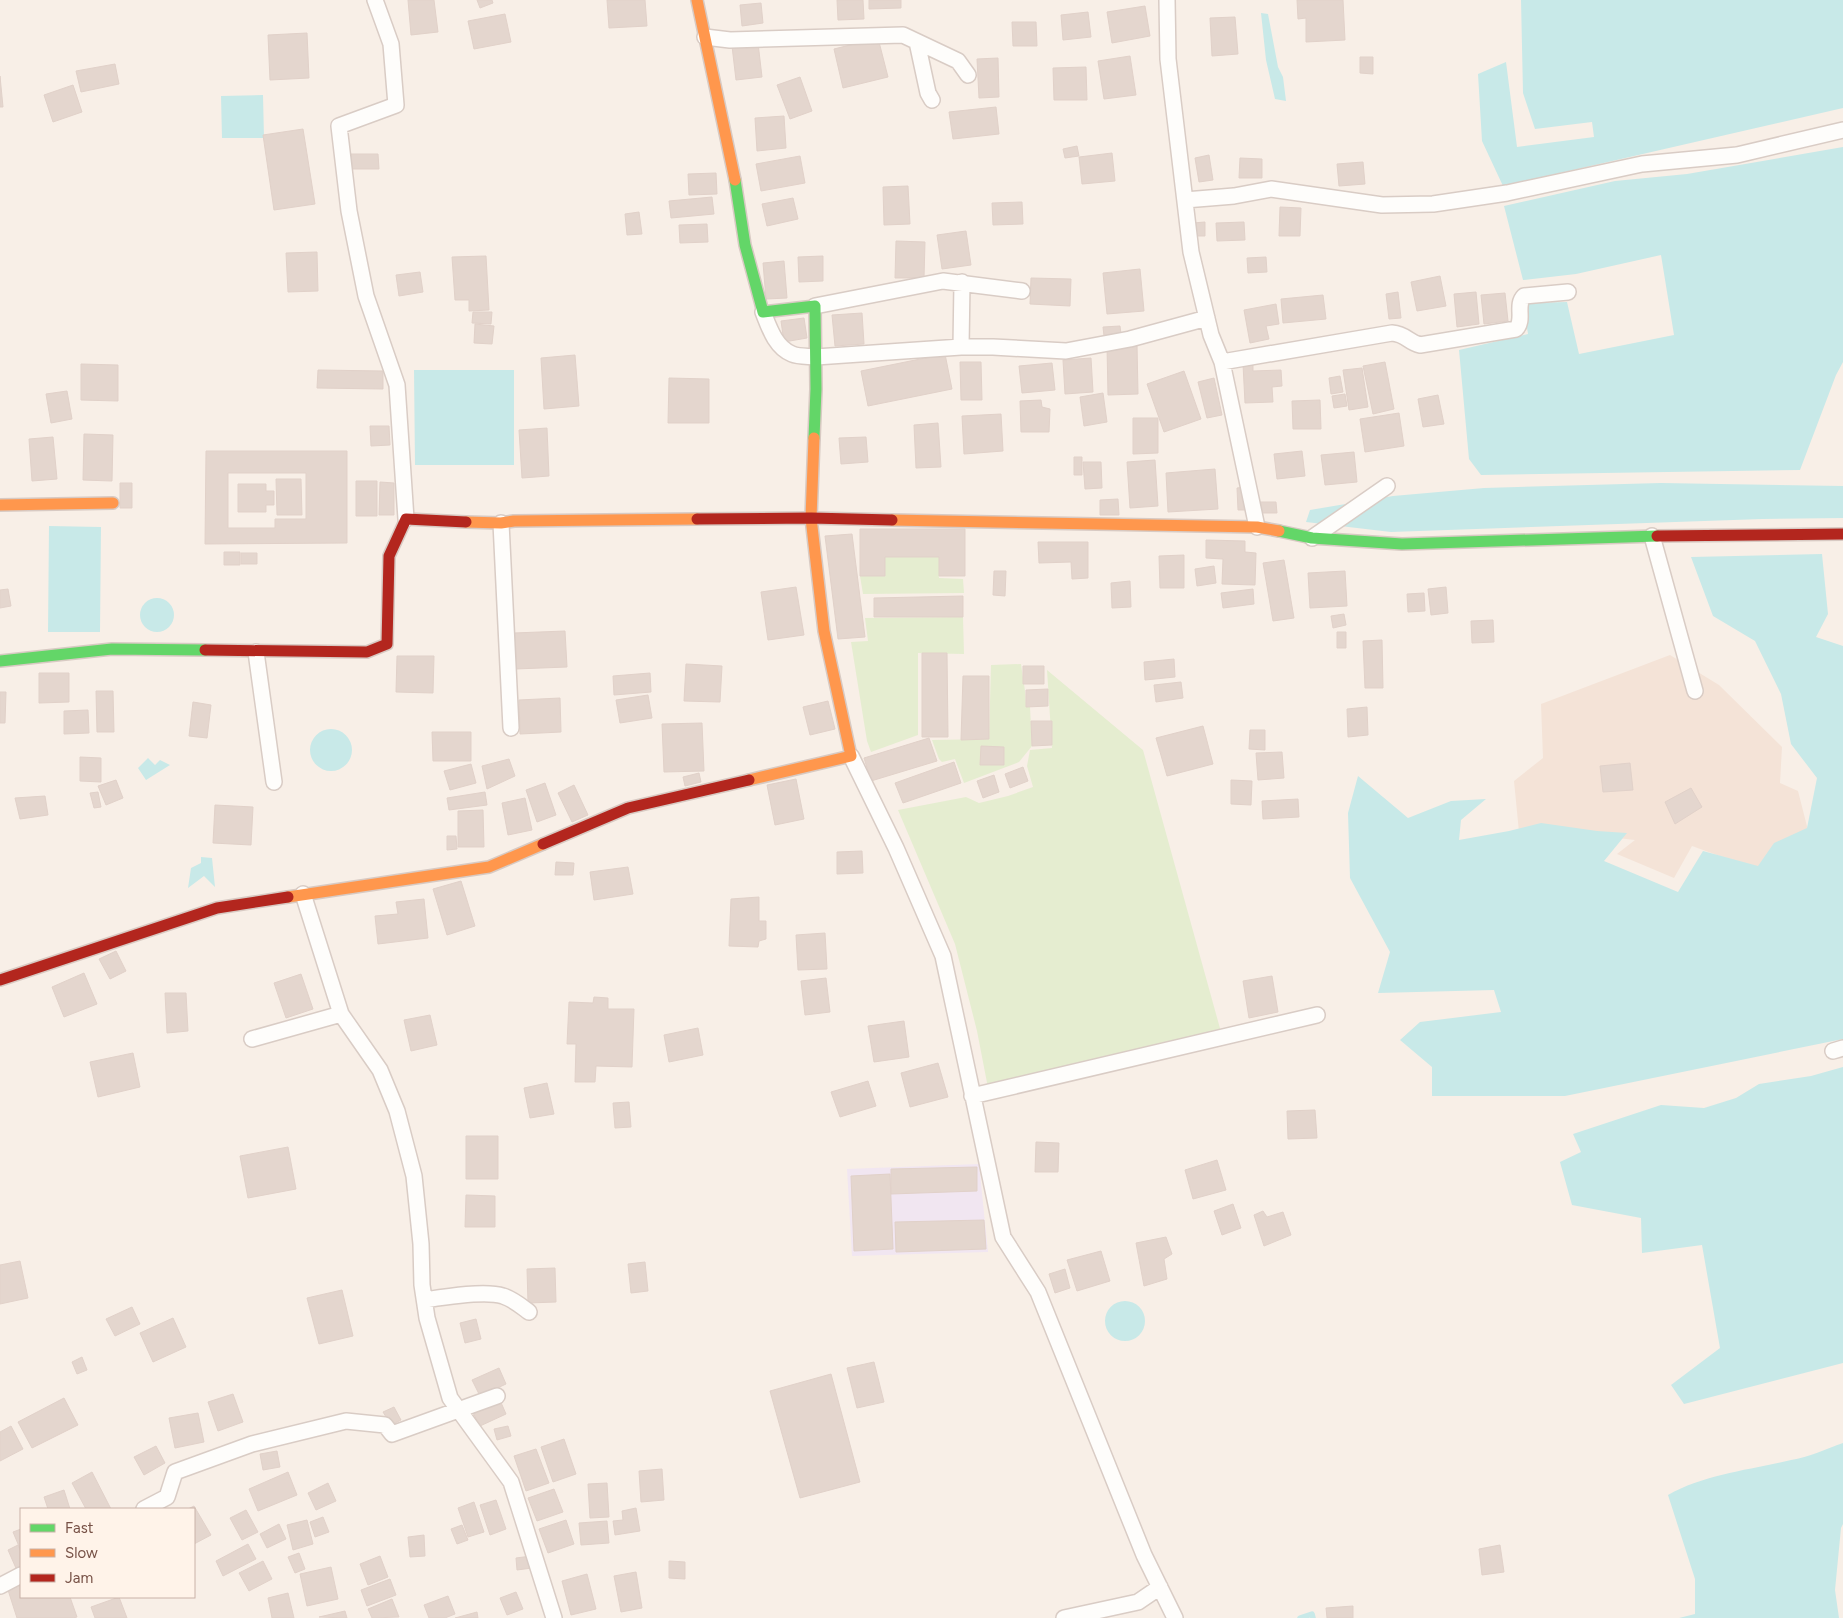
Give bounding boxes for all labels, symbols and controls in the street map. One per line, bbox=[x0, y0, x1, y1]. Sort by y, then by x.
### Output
legend bbox=[20, 1508, 195, 1598]
text: Fast bbox=[65, 1519, 94, 1537]
text: Slow bbox=[65, 1544, 98, 1562]
text: Jam bbox=[65, 1569, 93, 1587]

